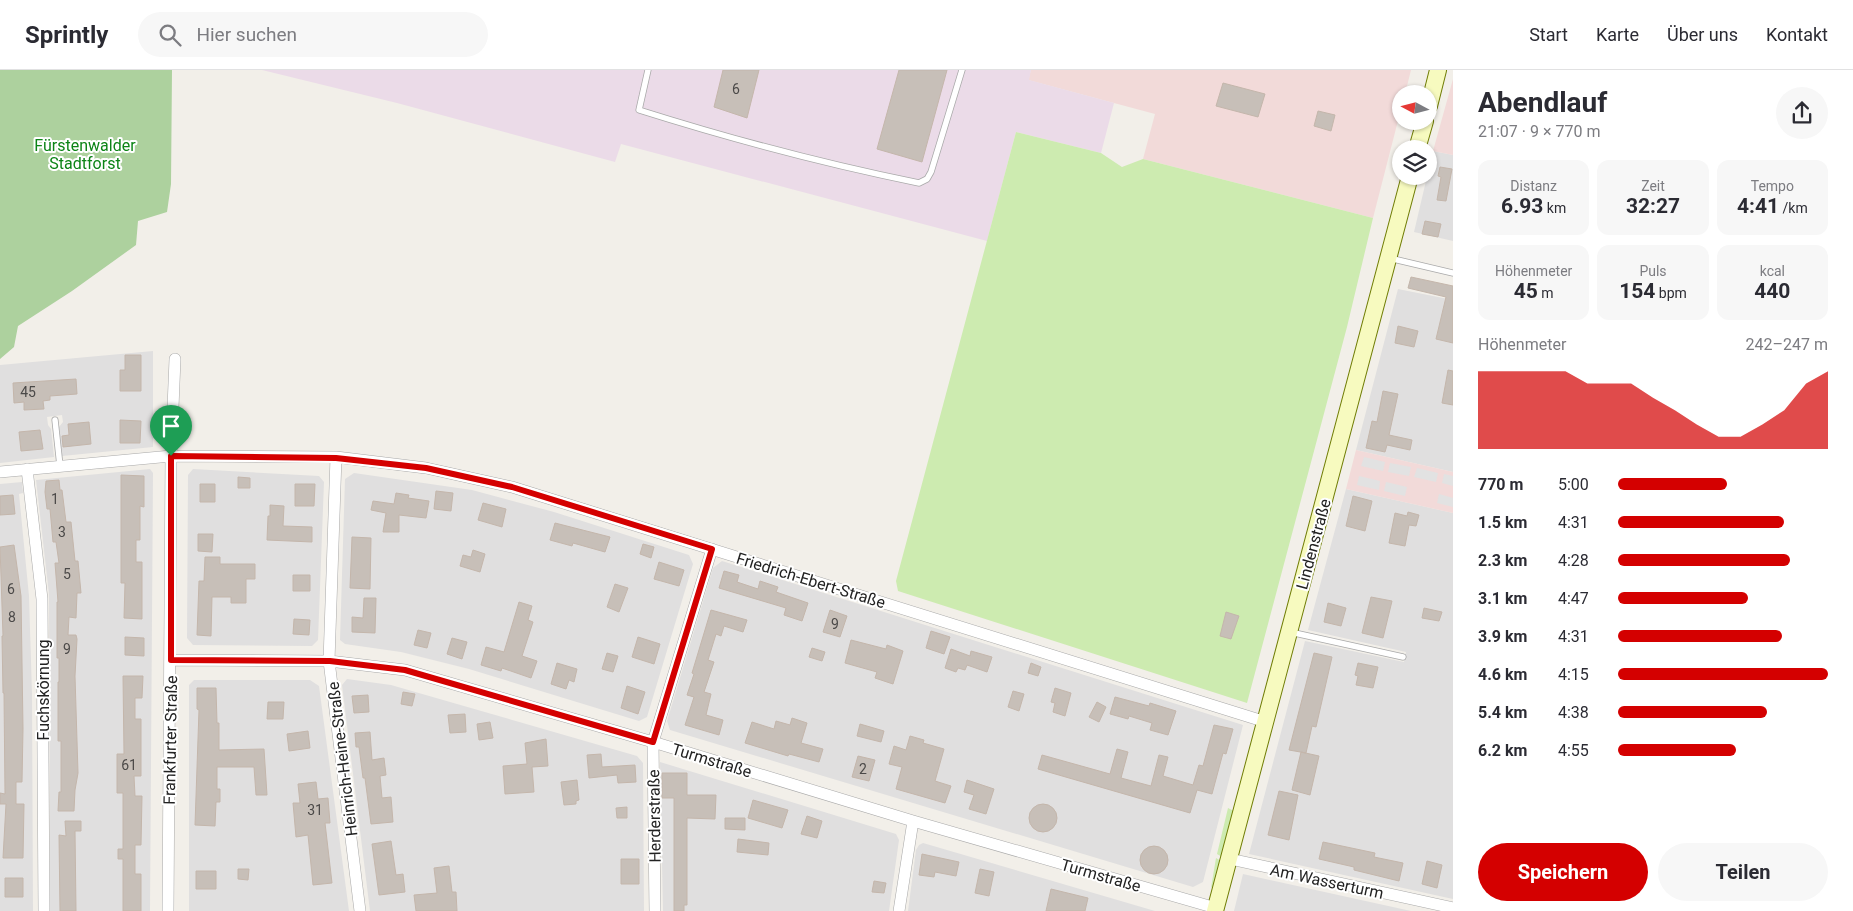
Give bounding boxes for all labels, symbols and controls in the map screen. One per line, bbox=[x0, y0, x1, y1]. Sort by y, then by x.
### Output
search box bbox=[138, 12, 488, 57]
text: Sprintly bbox=[25, 21, 108, 49]
icon: search bbox=[156, 21, 184, 49]
text: Hier suchen bbox=[196, 23, 297, 46]
text: Start bbox=[1529, 24, 1568, 45]
text: Karte bbox=[1596, 24, 1639, 45]
text: Über uns bbox=[1667, 24, 1738, 45]
text: Kontakt bbox=[1766, 24, 1828, 45]
house number: 6 bbox=[732, 81, 740, 97]
north arrow bbox=[1392, 85, 1438, 130]
map controls bbox=[1392, 85, 1437, 185]
text: Abendlauf bbox=[1478, 86, 1607, 119]
button: share bbox=[1776, 87, 1828, 139]
text: 21:07 · 9 × 770 m bbox=[1478, 122, 1600, 141]
park label: Fürstenwalder Stadtforst bbox=[34, 136, 136, 173]
button: layers bbox=[1392, 140, 1437, 185]
text: Distanz bbox=[1510, 178, 1557, 194]
text: Zeit bbox=[1641, 178, 1665, 194]
text: Tempo bbox=[1751, 178, 1794, 194]
text: 6.93 bbox=[1501, 194, 1543, 218]
text: 32:27 bbox=[1626, 194, 1680, 218]
text: 4:41 bbox=[1737, 194, 1779, 218]
text: km bbox=[1543, 200, 1566, 216]
text: /km bbox=[1779, 200, 1808, 216]
text: Höhenmeter bbox=[1495, 263, 1572, 279]
text: Puls bbox=[1639, 263, 1667, 279]
text: kcal bbox=[1760, 263, 1785, 279]
text: 45 bbox=[1514, 279, 1538, 303]
text: 154 bbox=[1619, 279, 1655, 303]
text: 440 bbox=[1754, 279, 1790, 303]
text: m bbox=[1538, 285, 1554, 301]
text: bpm bbox=[1655, 285, 1687, 301]
text: Höhenmeter bbox=[1478, 335, 1566, 354]
text: 242–247 m bbox=[1746, 335, 1828, 354]
house number: 45 bbox=[20, 384, 36, 400]
pin bbox=[150, 405, 192, 456]
icon: arrive bbox=[157, 412, 185, 440]
text: 770 m bbox=[1478, 475, 1523, 494]
text: 5:00 bbox=[1558, 475, 1589, 494]
house number: 1 bbox=[51, 491, 59, 507]
street label: Lindenstraße bbox=[1292, 497, 1335, 592]
text: 1.5 km bbox=[1478, 513, 1527, 532]
text: 4:31 bbox=[1558, 513, 1589, 532]
house number: 3 bbox=[58, 524, 66, 540]
street label: Friedrich-Ebert-Straße bbox=[734, 549, 888, 612]
text: 2.3 km bbox=[1478, 551, 1527, 570]
text: 4:28 bbox=[1558, 551, 1589, 570]
house number: 5 bbox=[63, 566, 71, 582]
house number: 6 bbox=[7, 581, 15, 597]
text: 3.1 km bbox=[1478, 589, 1527, 608]
text: 4:47 bbox=[1558, 589, 1589, 608]
house number: 8 bbox=[8, 609, 16, 625]
house number: 9 bbox=[831, 616, 839, 632]
text: 3.9 km bbox=[1478, 627, 1527, 646]
text: 4:31 bbox=[1558, 627, 1589, 646]
street label: Fuchskörnung bbox=[34, 639, 53, 741]
house number: 9 bbox=[63, 641, 71, 657]
text: 4.6 km bbox=[1478, 665, 1527, 684]
text: 4:15 bbox=[1558, 665, 1589, 684]
street label: Frankfurter Straße bbox=[160, 675, 181, 805]
street label: Heinrich-Heine-Straße bbox=[324, 681, 361, 837]
text: 5.4 km bbox=[1478, 703, 1527, 722]
text: 4:38 bbox=[1558, 703, 1589, 722]
street label: Turmstraße bbox=[670, 739, 754, 782]
text: 6.2 km bbox=[1478, 741, 1527, 760]
text: 4:55 bbox=[1558, 741, 1589, 760]
house number: 61 bbox=[121, 757, 137, 773]
house number: 2 bbox=[859, 761, 867, 777]
street label: Herderstraße bbox=[644, 769, 665, 863]
house number: 31 bbox=[307, 802, 323, 818]
button: Speichern bbox=[1478, 843, 1648, 901]
button: Teilen bbox=[1658, 843, 1828, 901]
street label: Turmstraße bbox=[1059, 855, 1143, 896]
street label: Am Wasserturm bbox=[1268, 860, 1385, 903]

